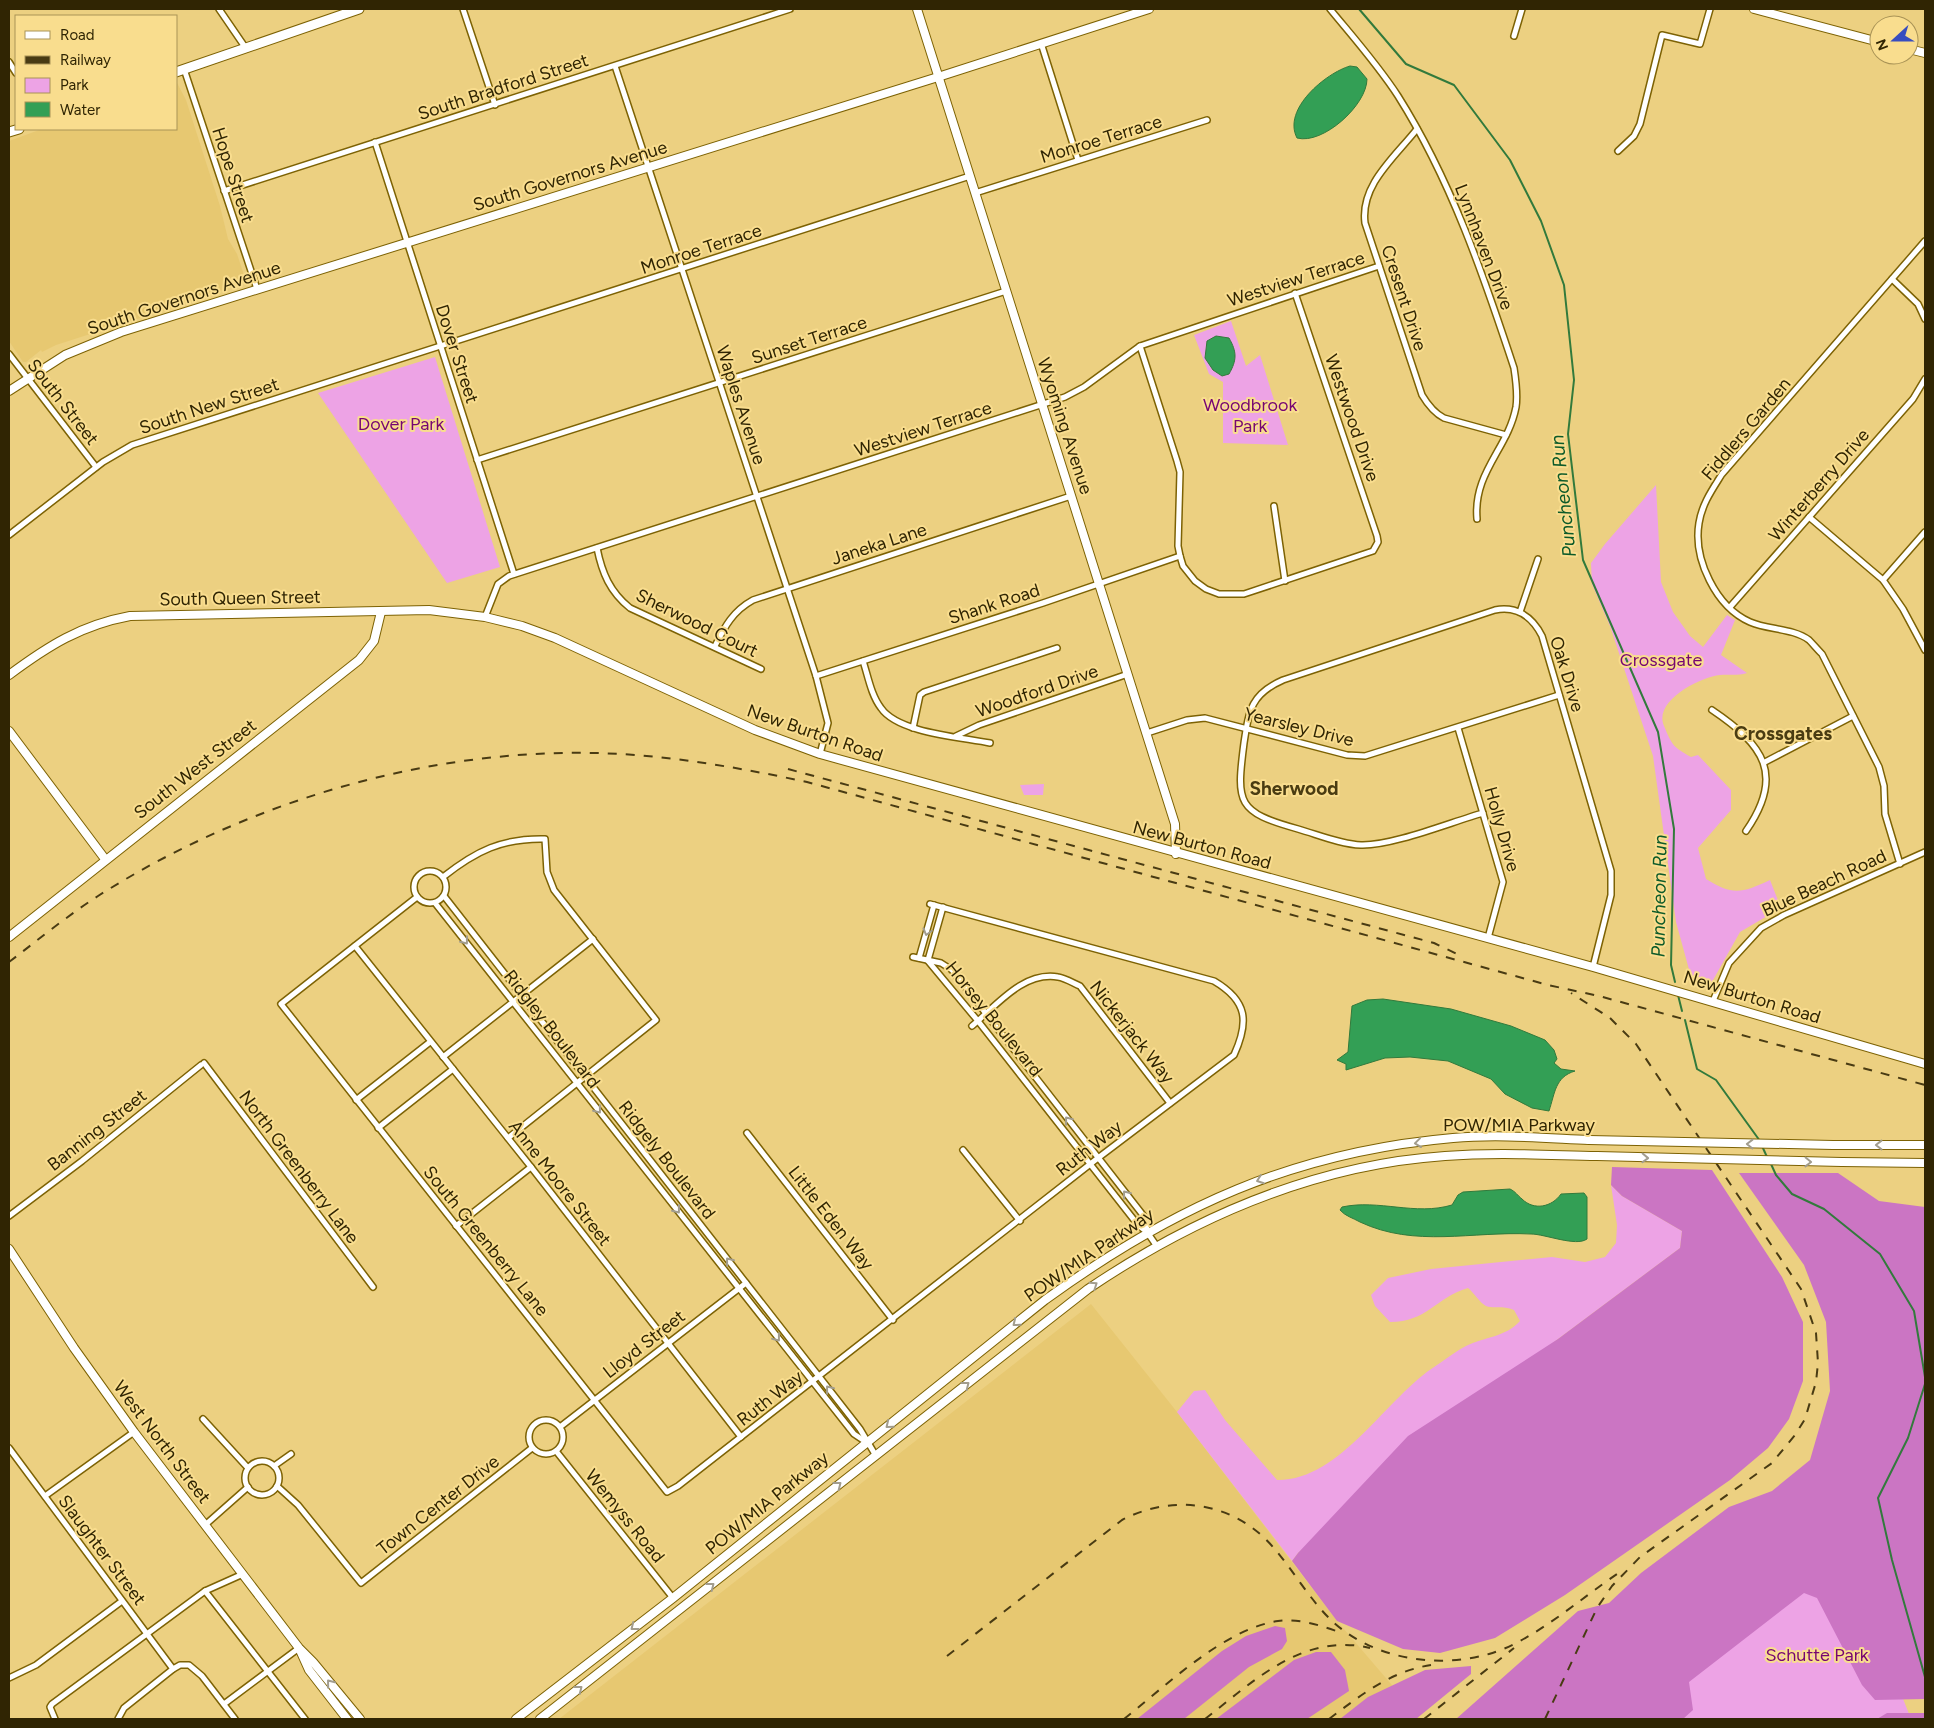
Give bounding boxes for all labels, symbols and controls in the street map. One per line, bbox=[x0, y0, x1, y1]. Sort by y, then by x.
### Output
legend bbox=[15, 15, 178, 130]
north arrow bbox=[1869, 15, 1919, 65]
text: Road bbox=[60, 26, 95, 44]
text: N bbox=[1872, 36, 1892, 53]
street label: South Bradford Street bbox=[415, 49, 591, 125]
text: Railway bbox=[60, 51, 111, 69]
text: Park bbox=[60, 76, 89, 94]
text: Water bbox=[60, 101, 100, 119]
street label: Monroe Terrace bbox=[1037, 110, 1165, 168]
street label: Hope Street bbox=[207, 124, 259, 226]
street label: South Governors Avenue bbox=[470, 136, 670, 216]
street label: Lynnhaven Drive bbox=[1450, 181, 1518, 313]
street label: Monroe Terrace bbox=[638, 219, 765, 279]
street label: Cresent Drive bbox=[1377, 242, 1432, 354]
street label: Westview Terrace bbox=[1225, 246, 1367, 312]
street label: South Governors Avenue bbox=[85, 256, 284, 340]
street label: Dover Street bbox=[431, 302, 483, 406]
street label: Sunset Terrace bbox=[748, 311, 870, 369]
street label: Waples Avenue bbox=[711, 343, 771, 467]
street label: Westwood Drive bbox=[1320, 352, 1384, 485]
street label: South Street bbox=[23, 355, 104, 450]
street label: Wyoming Avenue bbox=[1033, 355, 1098, 497]
street label: South New Street bbox=[137, 373, 282, 439]
street label: Fiddlers Garden bbox=[1697, 373, 1795, 485]
park label: Woodbrook Park bbox=[1203, 394, 1297, 437]
street label: Westview Terrace bbox=[852, 396, 994, 462]
park label: Dover Park bbox=[358, 413, 444, 435]
street label: Winterberry Drive bbox=[1764, 424, 1874, 546]
water label: Puncheon Run bbox=[1545, 433, 1581, 558]
street label: Janeka Lane bbox=[829, 518, 930, 570]
street label: Shank Road bbox=[945, 579, 1043, 629]
street label: Sherwood Court bbox=[632, 584, 762, 662]
street label: South Queen Street bbox=[159, 586, 321, 610]
street label: Oak Drive bbox=[1545, 634, 1589, 715]
park label: Crossgate bbox=[1620, 649, 1702, 671]
street label: Woodford Drive bbox=[973, 660, 1101, 722]
street label: New Burton Road bbox=[744, 699, 886, 767]
street label: Yearsley Drive bbox=[1242, 703, 1356, 751]
street label: South West Street bbox=[129, 714, 261, 824]
district label: Crossgates bbox=[1734, 722, 1832, 745]
district label: Sherwood bbox=[1249, 777, 1339, 800]
street label: Holly Drive bbox=[1479, 784, 1525, 874]
street label: New Burton Road bbox=[1130, 816, 1274, 874]
water label: Puncheon Run bbox=[1646, 834, 1672, 958]
street label: Blue Beach Road bbox=[1758, 845, 1890, 921]
one-way arrow bbox=[922, 927, 933, 936]
one-way arrow bbox=[459, 935, 468, 945]
street label: Horsey Boulevard bbox=[941, 957, 1047, 1081]
street label: Ridgley Boulevard bbox=[499, 965, 605, 1093]
street label: New Burton Road bbox=[1681, 966, 1823, 1028]
street label: Nickerjack Way bbox=[1085, 976, 1179, 1088]
street label: Banning Street bbox=[43, 1084, 151, 1176]
street label: North Greenberry Lane bbox=[234, 1086, 364, 1248]
street label: Ridgely Boulevard bbox=[614, 1096, 720, 1224]
one-way arrow bbox=[593, 1104, 601, 1113]
street label: POW/MIA Parkway bbox=[1443, 1114, 1595, 1136]
street label: Ruth Way bbox=[1052, 1115, 1127, 1181]
street label: Anne Moore Street bbox=[504, 1116, 616, 1250]
one-way arrow bbox=[1066, 1117, 1074, 1126]
one-way arrow bbox=[1414, 1137, 1422, 1147]
one-way arrow bbox=[1745, 1139, 1753, 1150]
one-way arrow bbox=[1875, 1140, 1883, 1150]
one-way arrow bbox=[1642, 1153, 1650, 1163]
one-way arrow bbox=[1804, 1156, 1812, 1167]
street label: South Greenberry Lane bbox=[419, 1161, 554, 1321]
street label: Little Eden Way bbox=[784, 1162, 879, 1275]
one-way arrow bbox=[1257, 1174, 1265, 1184]
one-way arrow bbox=[1123, 1190, 1132, 1199]
street label: POW/MIA Parkway bbox=[1020, 1203, 1159, 1307]
one-way arrow bbox=[671, 1204, 680, 1213]
one-way arrow bbox=[726, 1258, 734, 1267]
one-way arrow bbox=[1088, 1282, 1098, 1291]
street label: Lloyd Street bbox=[599, 1305, 690, 1383]
one-way arrow bbox=[1013, 1318, 1022, 1326]
one-way arrow bbox=[771, 1332, 780, 1341]
street label: Ruth Way bbox=[733, 1365, 808, 1431]
street label: West North Street bbox=[109, 1376, 215, 1508]
one-way arrow bbox=[960, 1382, 969, 1390]
one-way arrow bbox=[826, 1386, 834, 1395]
one-way arrow bbox=[886, 1419, 895, 1427]
street label: POW/MIA Parkway bbox=[701, 1446, 833, 1559]
street label: Town Center Drive bbox=[372, 1450, 504, 1560]
street label: Wemyss Road bbox=[581, 1465, 669, 1567]
one-way arrow bbox=[833, 1482, 842, 1491]
street label: Slaughter Street bbox=[53, 1491, 151, 1610]
one-way arrow bbox=[705, 1583, 714, 1591]
one-way arrow bbox=[631, 1622, 640, 1630]
park label: Schutte Park bbox=[1766, 1644, 1869, 1666]
one-way arrow bbox=[328, 1680, 336, 1689]
one-way arrow bbox=[573, 1687, 582, 1695]

